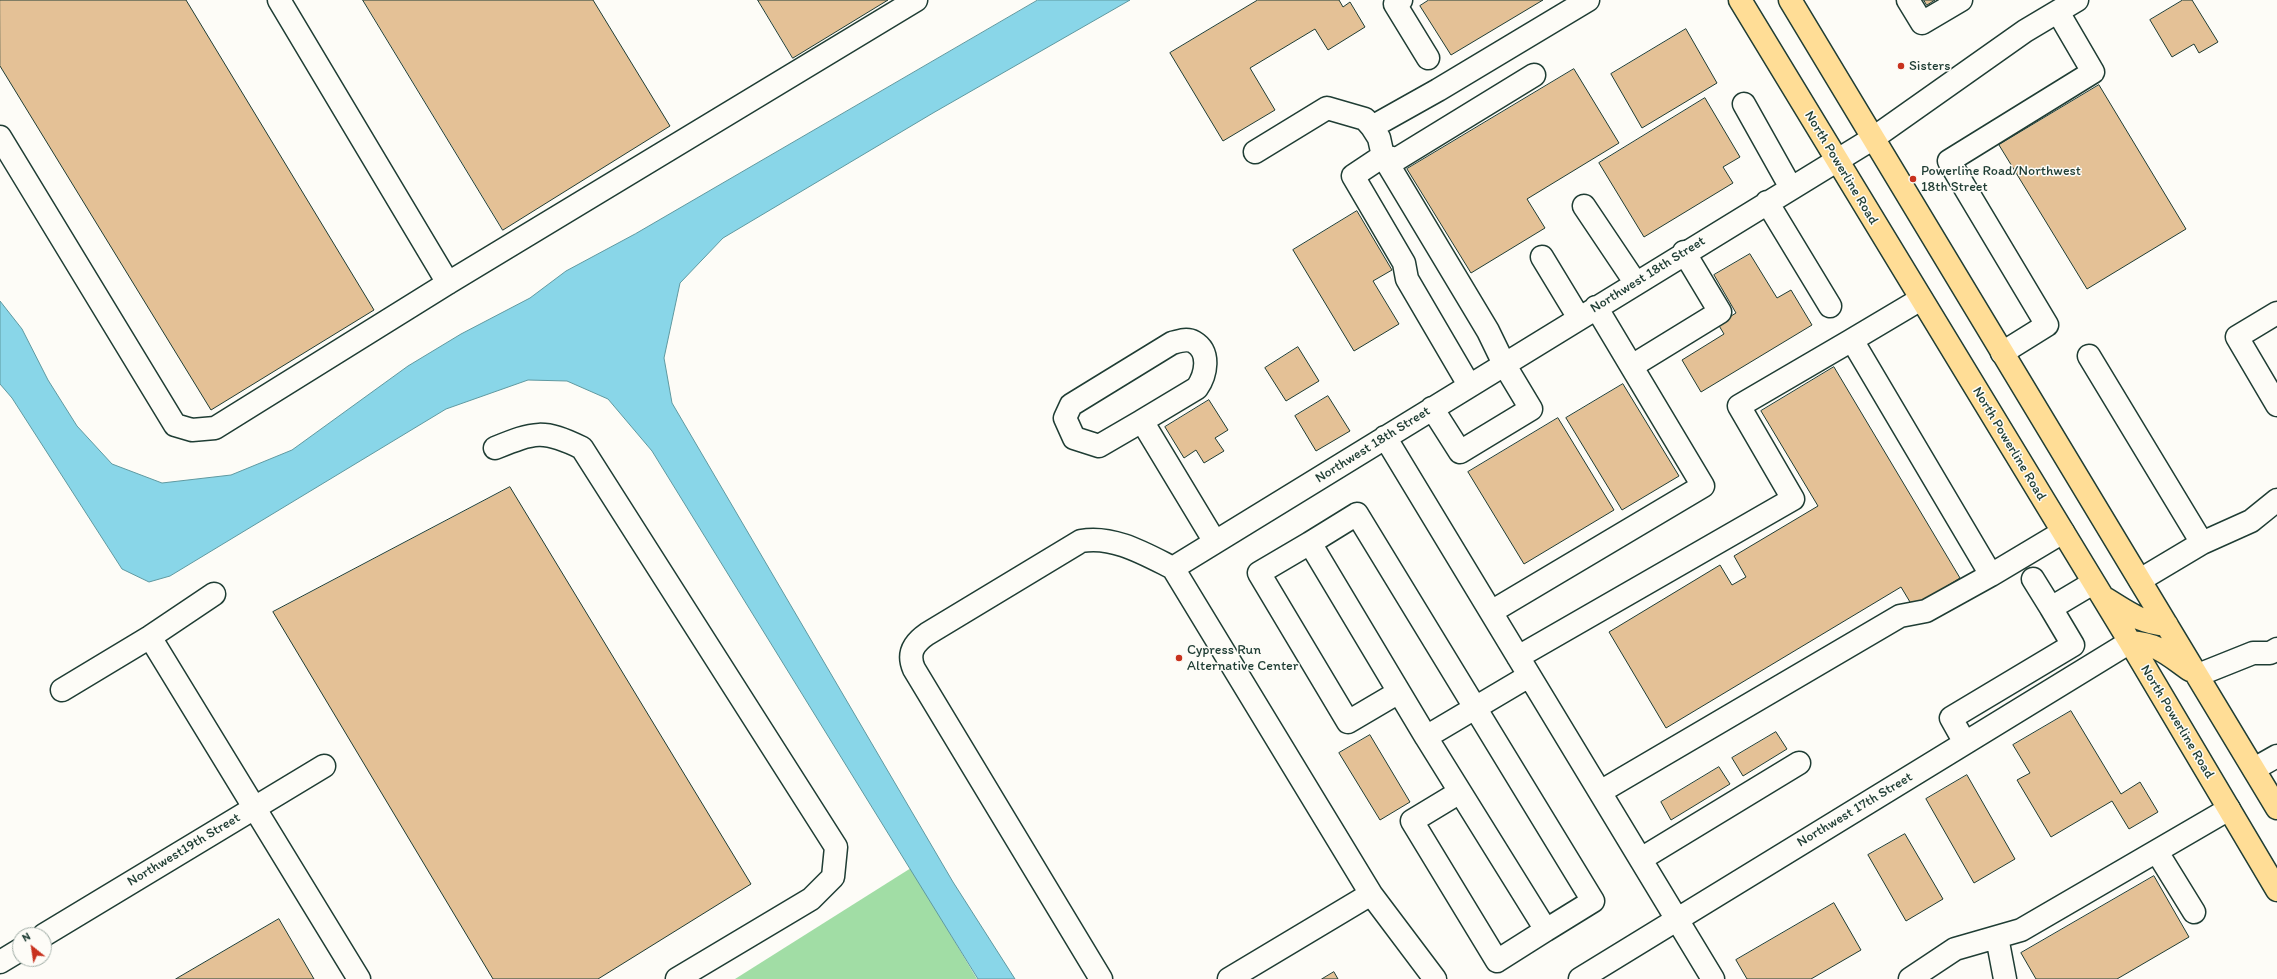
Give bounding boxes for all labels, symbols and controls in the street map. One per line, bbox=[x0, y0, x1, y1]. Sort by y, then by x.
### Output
place label: Sisters bbox=[1909, 58, 1950, 74]
marker: Sisters bbox=[1896, 61, 1906, 71]
street label: North Powerline Road bbox=[1800, 108, 1882, 228]
place label: Powerline Road/Northwest 18th Street bbox=[1921, 163, 2081, 196]
marker: Powerline Road/Northwest 18th Street bbox=[1908, 174, 1918, 184]
street label: Northwest 18th Street bbox=[1587, 233, 1709, 317]
street label: North Powerline Road bbox=[1968, 384, 2050, 504]
street label: Northwest 18th Street bbox=[1312, 403, 1434, 487]
place label: Cypress Run Alternative Center bbox=[1187, 642, 1298, 674]
marker: Cypress Run Alternative Center bbox=[1174, 653, 1184, 663]
street label: North Powerline Road bbox=[2136, 662, 2218, 782]
street label: Northwest 17th Street bbox=[1794, 769, 1916, 851]
street label: Northwest19th Street bbox=[124, 810, 244, 890]
north arrow bbox=[12, 927, 52, 967]
text: N bbox=[20, 930, 33, 945]

